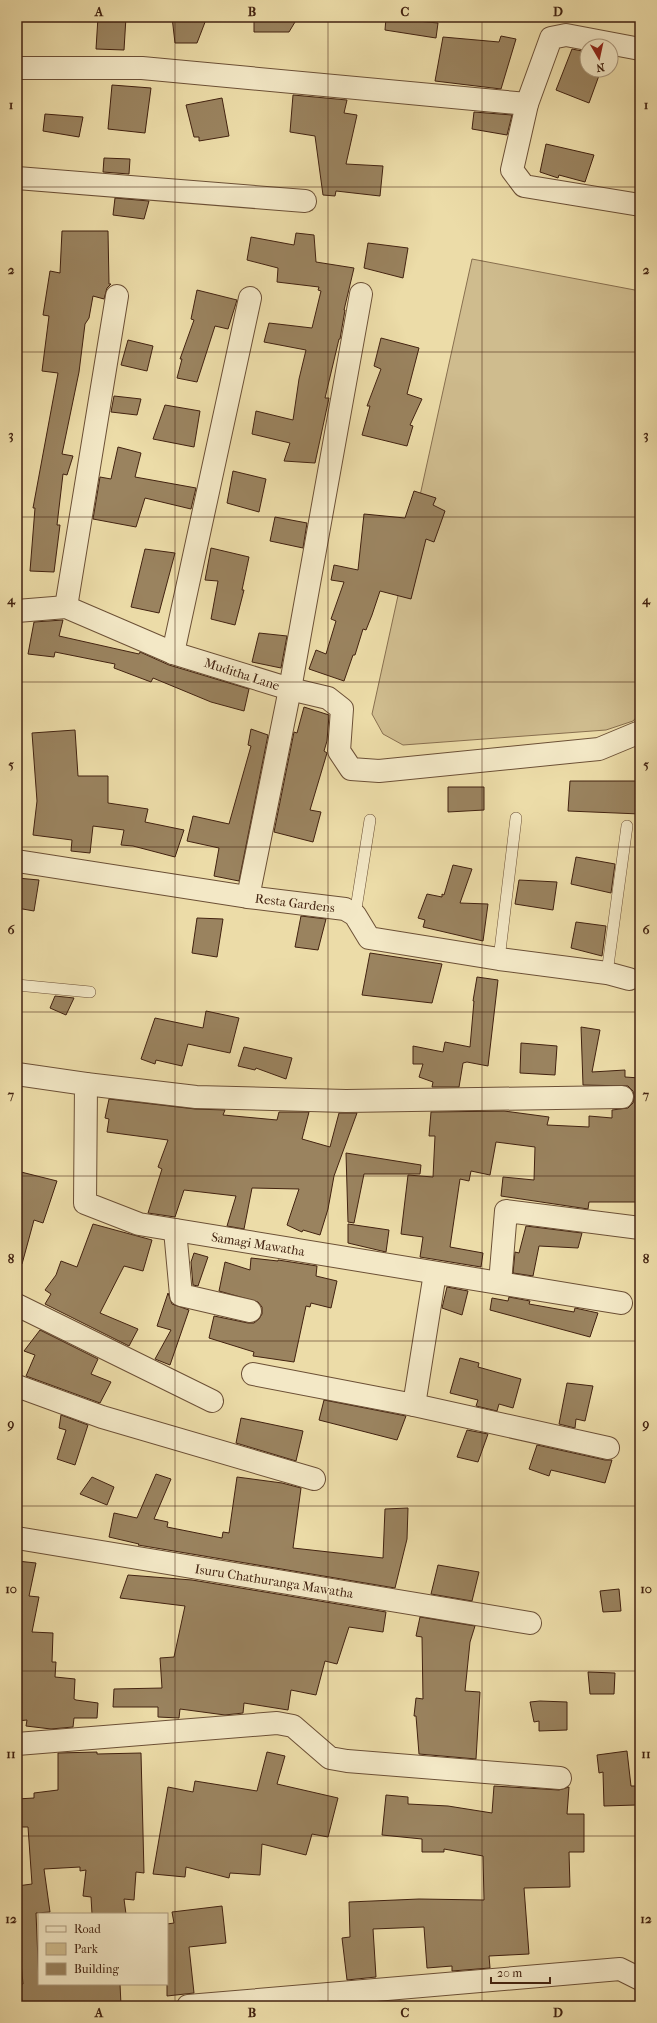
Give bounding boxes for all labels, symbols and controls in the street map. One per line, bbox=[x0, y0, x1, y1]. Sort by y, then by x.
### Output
text: A bbox=[94, 4, 104, 19]
text: B bbox=[248, 4, 257, 19]
text: C bbox=[401, 4, 410, 19]
text: D bbox=[553, 4, 563, 19]
north arrow bbox=[579, 38, 619, 78]
text: N bbox=[595, 60, 606, 75]
text: 1 bbox=[9, 97, 14, 112]
text: 1 bbox=[644, 97, 649, 112]
text: 2 bbox=[8, 262, 15, 277]
text: 2 bbox=[643, 262, 650, 277]
text: 3 bbox=[8, 427, 14, 443]
text: 3 bbox=[643, 427, 649, 443]
text: 4 bbox=[6, 592, 16, 608]
text: 4 bbox=[641, 592, 651, 608]
street label: Muditha Lane bbox=[202, 655, 282, 693]
text: 5 bbox=[8, 757, 14, 772]
text: 5 bbox=[643, 757, 649, 772]
street label: Resta Gardens bbox=[254, 891, 336, 915]
text: 6 bbox=[7, 922, 15, 937]
text: 6 bbox=[642, 922, 650, 937]
text: 7 bbox=[7, 1087, 15, 1102]
text: 7 bbox=[642, 1087, 650, 1102]
street label: Samagi Mawatha bbox=[210, 1229, 307, 1259]
text: 8 bbox=[8, 1251, 15, 1266]
text: 8 bbox=[643, 1251, 650, 1266]
text: 9 bbox=[7, 1416, 15, 1432]
text: 9 bbox=[642, 1416, 650, 1432]
street label: Isuru Chathuranga Mawatha bbox=[194, 1561, 355, 1601]
text: 10 bbox=[5, 1581, 17, 1596]
text: 10 bbox=[640, 1581, 652, 1596]
text: 11 bbox=[6, 1746, 16, 1761]
text: 11 bbox=[641, 1746, 651, 1761]
text: 12 bbox=[5, 1911, 17, 1926]
text: 12 bbox=[640, 1911, 652, 1926]
legend bbox=[38, 1913, 168, 1985]
text: Road bbox=[74, 1922, 101, 1936]
text: Park bbox=[74, 1942, 99, 1956]
scale bar bbox=[491, 1959, 550, 1985]
text: Building bbox=[74, 1962, 119, 1976]
text: 20 m bbox=[497, 1966, 522, 1980]
text: A bbox=[94, 2005, 104, 2020]
text: B bbox=[248, 2005, 257, 2020]
text: C bbox=[401, 2005, 410, 2020]
text: D bbox=[553, 2005, 563, 2020]

